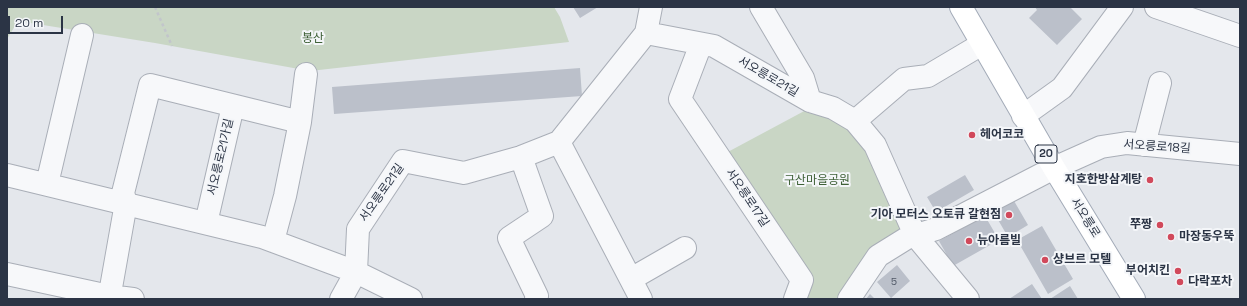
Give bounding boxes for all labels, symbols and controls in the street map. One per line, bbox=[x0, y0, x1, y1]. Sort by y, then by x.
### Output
scale bar bbox=[10, 8, 65, 34]
text: 20 m bbox=[15, 15, 43, 31]
park label: 봉산 bbox=[302, 32, 324, 46]
street label: 서오릉로21길 bbox=[735, 54, 801, 100]
street label: 서오릉로21가길 bbox=[205, 117, 237, 197]
place label: 헤어코코 bbox=[980, 128, 1024, 142]
marker: 헤어코코 bbox=[967, 130, 977, 140]
street label: 서오릉로18길 bbox=[1123, 137, 1191, 157]
road number: 20 bbox=[1035, 145, 1057, 163]
street label: 서오릉로21길 bbox=[357, 161, 407, 225]
street label: 서오릉로17길 bbox=[722, 166, 772, 230]
place label: 지호한방삼계탕 bbox=[1065, 173, 1142, 187]
park label: 구산마을공원 bbox=[784, 174, 850, 188]
marker: 지호한방삼계탕 bbox=[1145, 175, 1155, 185]
street label: 서오릉로 bbox=[1067, 195, 1103, 241]
place label: 기아 모터스 오토큐 갈현점 bbox=[870, 208, 1001, 222]
marker: 기아 모터스 오토큐 갈현점 bbox=[1004, 210, 1014, 220]
place label: 쭈짱 bbox=[1130, 218, 1152, 232]
marker: 쭈짱 bbox=[1155, 220, 1165, 230]
place label: 마장동우뚝 bbox=[1179, 230, 1234, 244]
marker: 마장동우뚝 bbox=[1166, 232, 1176, 242]
place label: 뉴아름빌 bbox=[977, 234, 1021, 248]
marker: 뉴아름빌 bbox=[964, 236, 974, 246]
place label: 샹브르 모텔 bbox=[1053, 253, 1111, 267]
marker: 샹브르 모텔 bbox=[1040, 255, 1050, 265]
place label: 부어치킨 bbox=[1126, 264, 1170, 278]
marker: 부어치킨 bbox=[1173, 266, 1183, 276]
place label: 다락포차 bbox=[1188, 275, 1232, 289]
house number: 5 bbox=[891, 276, 897, 288]
marker: 다락포차 bbox=[1175, 277, 1185, 287]

